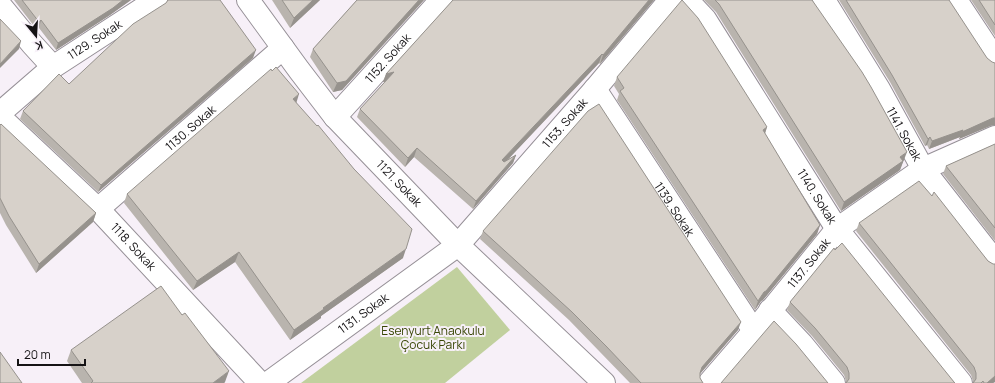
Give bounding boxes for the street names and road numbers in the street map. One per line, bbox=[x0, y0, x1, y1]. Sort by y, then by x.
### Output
street label: 1129. Sokak bbox=[64, 15, 126, 63]
street label: 1152. Sokak bbox=[361, 29, 415, 87]
street label: 1153. Sokak bbox=[538, 93, 592, 152]
street label: 1130. Sokak bbox=[162, 100, 220, 155]
street label: 1141. Sokak bbox=[882, 104, 926, 165]
street label: 1121. Sokak bbox=[373, 156, 427, 211]
street label: 1140. Sokak bbox=[793, 165, 841, 228]
street label: 1139. Sokak bbox=[650, 179, 699, 240]
street label: 1118. Sokak bbox=[107, 219, 161, 275]
street label: 1137. Sokak bbox=[783, 234, 835, 292]
street label: 1131. Sokak bbox=[334, 288, 393, 337]

